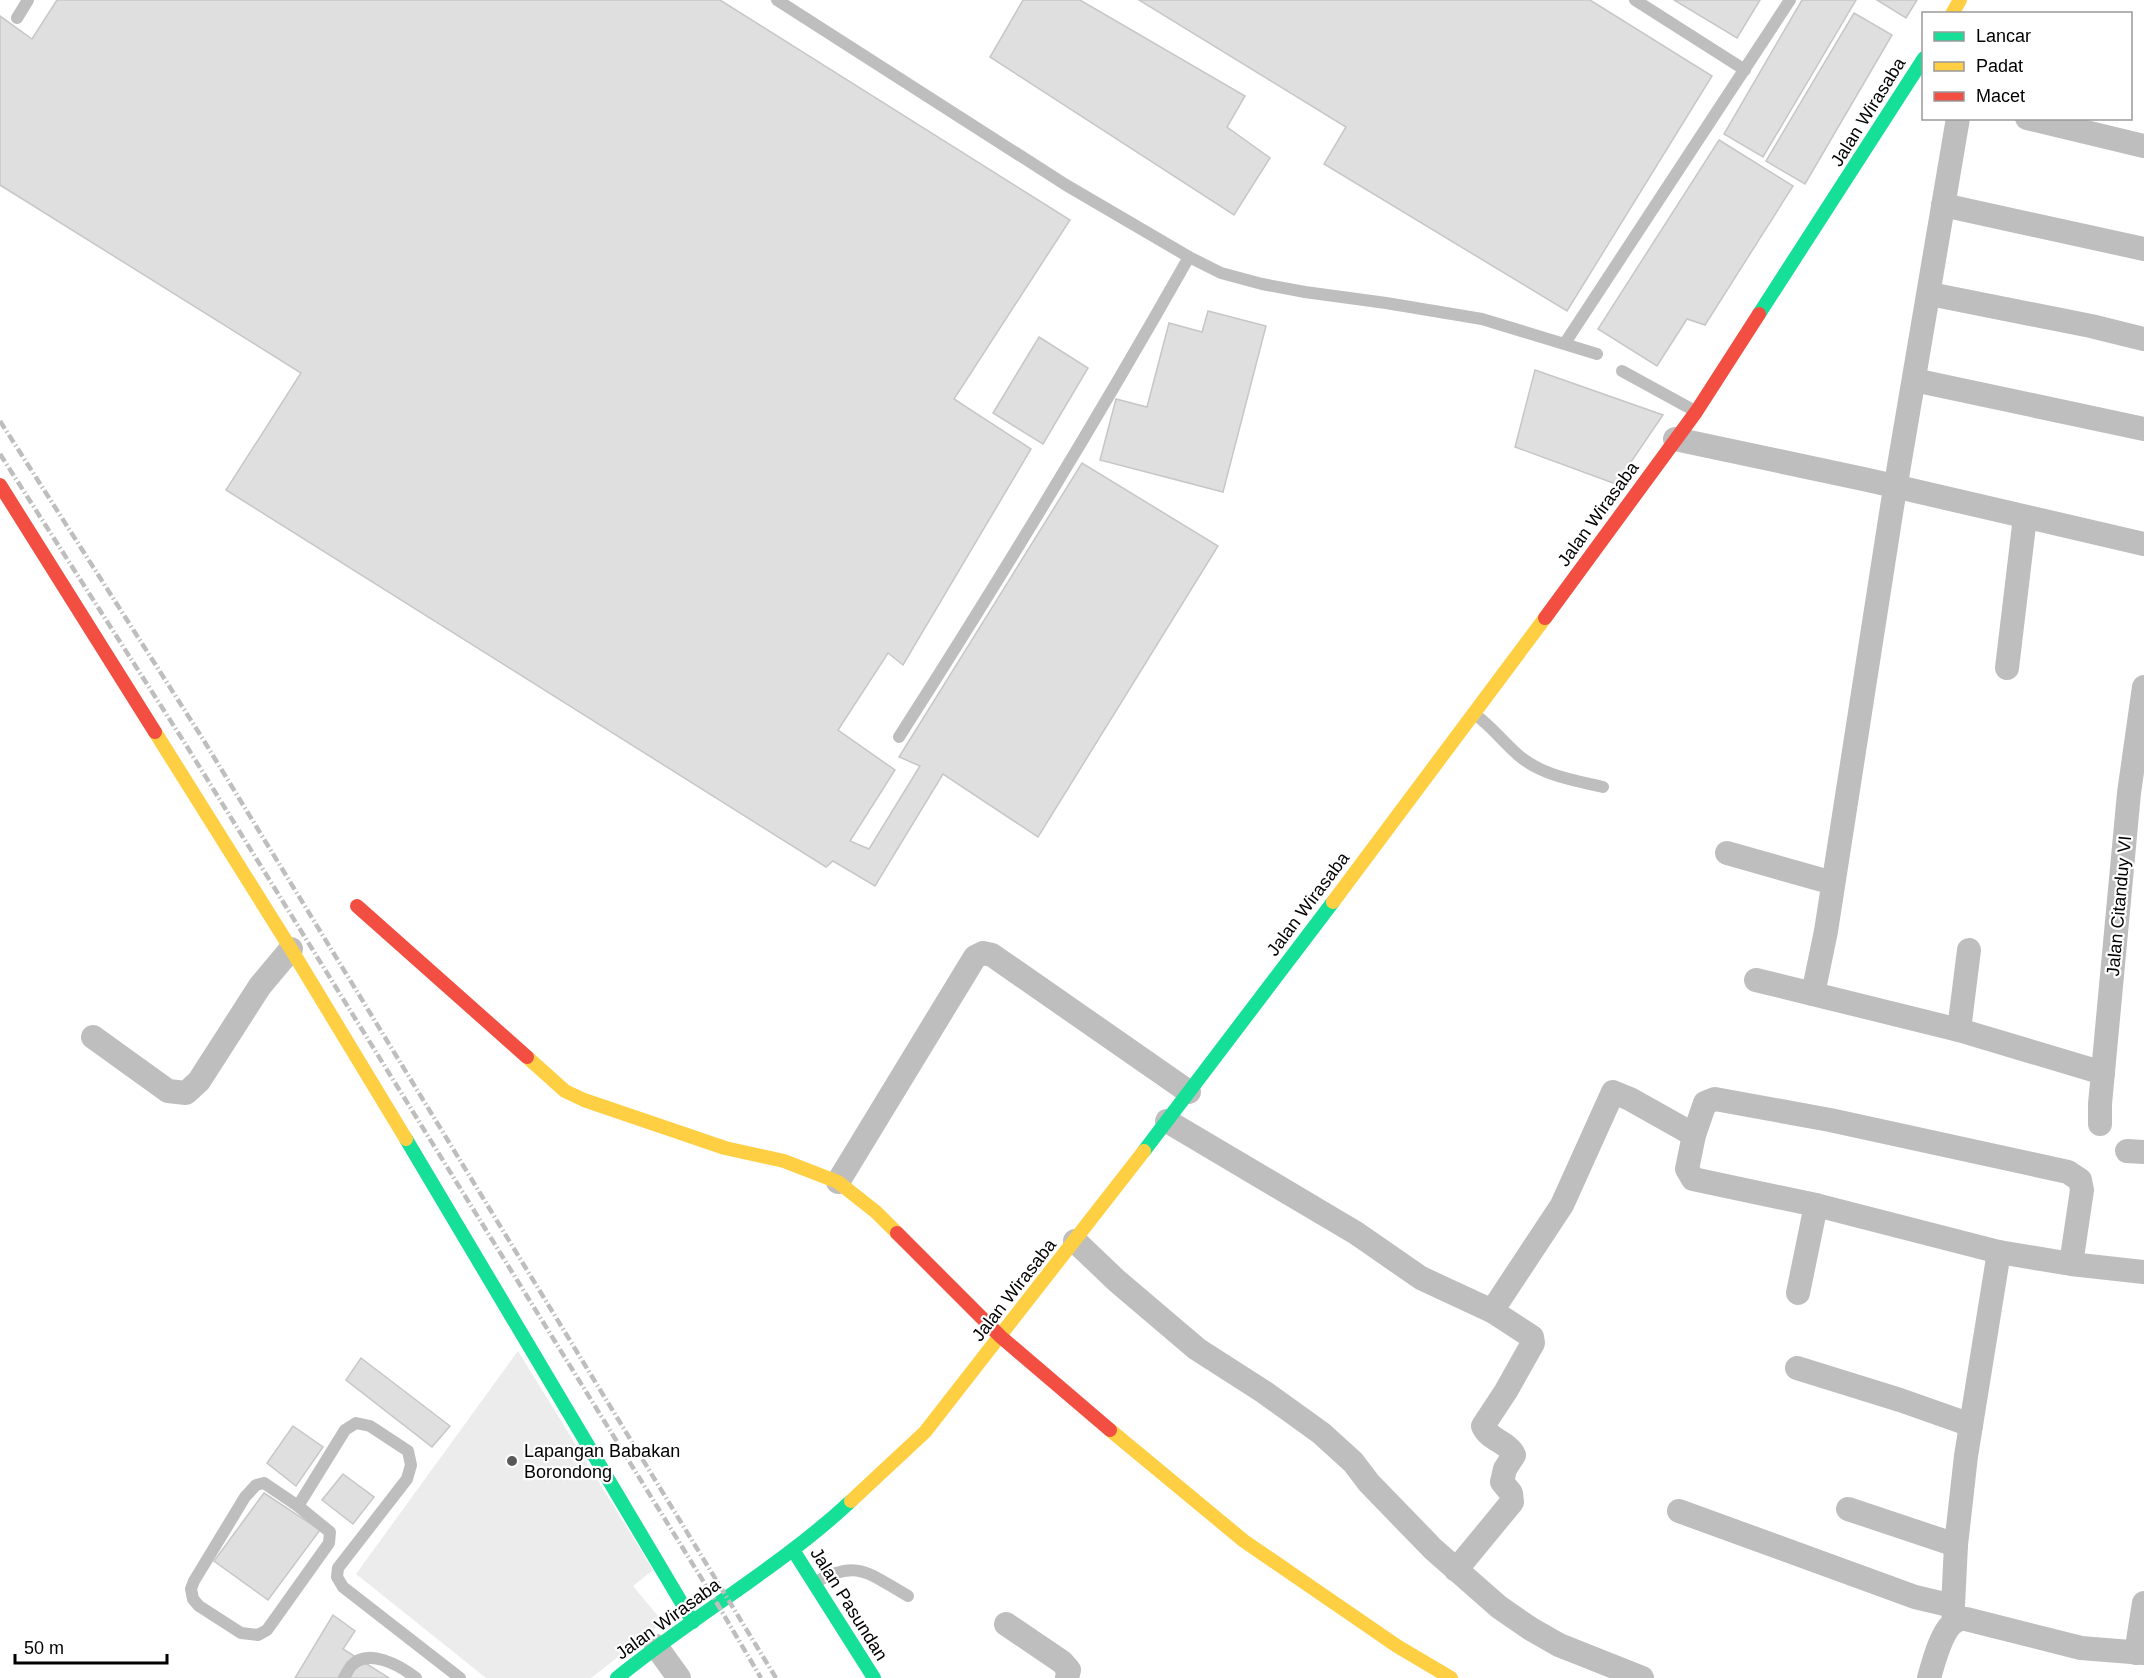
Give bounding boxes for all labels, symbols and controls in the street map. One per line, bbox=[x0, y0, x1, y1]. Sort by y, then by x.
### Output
legend bbox=[1922, 12, 2132, 120]
text: Lancar bbox=[1976, 26, 2031, 46]
street label: Jalan Wirasaba bbox=[1827, 53, 1910, 170]
text: Padat bbox=[1976, 56, 2023, 76]
text: Macet bbox=[1976, 86, 2025, 106]
street label: Jalan Wirasaba bbox=[1553, 457, 1643, 570]
street label: Jalan Citanduy VI bbox=[2103, 835, 2135, 977]
street label: Jalan Wirasaba bbox=[1263, 848, 1354, 960]
street label: Jalan Wirasaba bbox=[968, 1234, 1061, 1345]
place label: Lapangan Babakan Borondong bbox=[524, 1441, 680, 1482]
marker: Lapangan Babakan Borondong bbox=[505, 1454, 519, 1468]
street label: Jalan Pasundan bbox=[806, 1544, 892, 1664]
street label: Jalan Wirasaba bbox=[612, 1574, 725, 1664]
scale bar bbox=[15, 1627, 166, 1665]
text: 50 m bbox=[24, 1638, 64, 1658]

